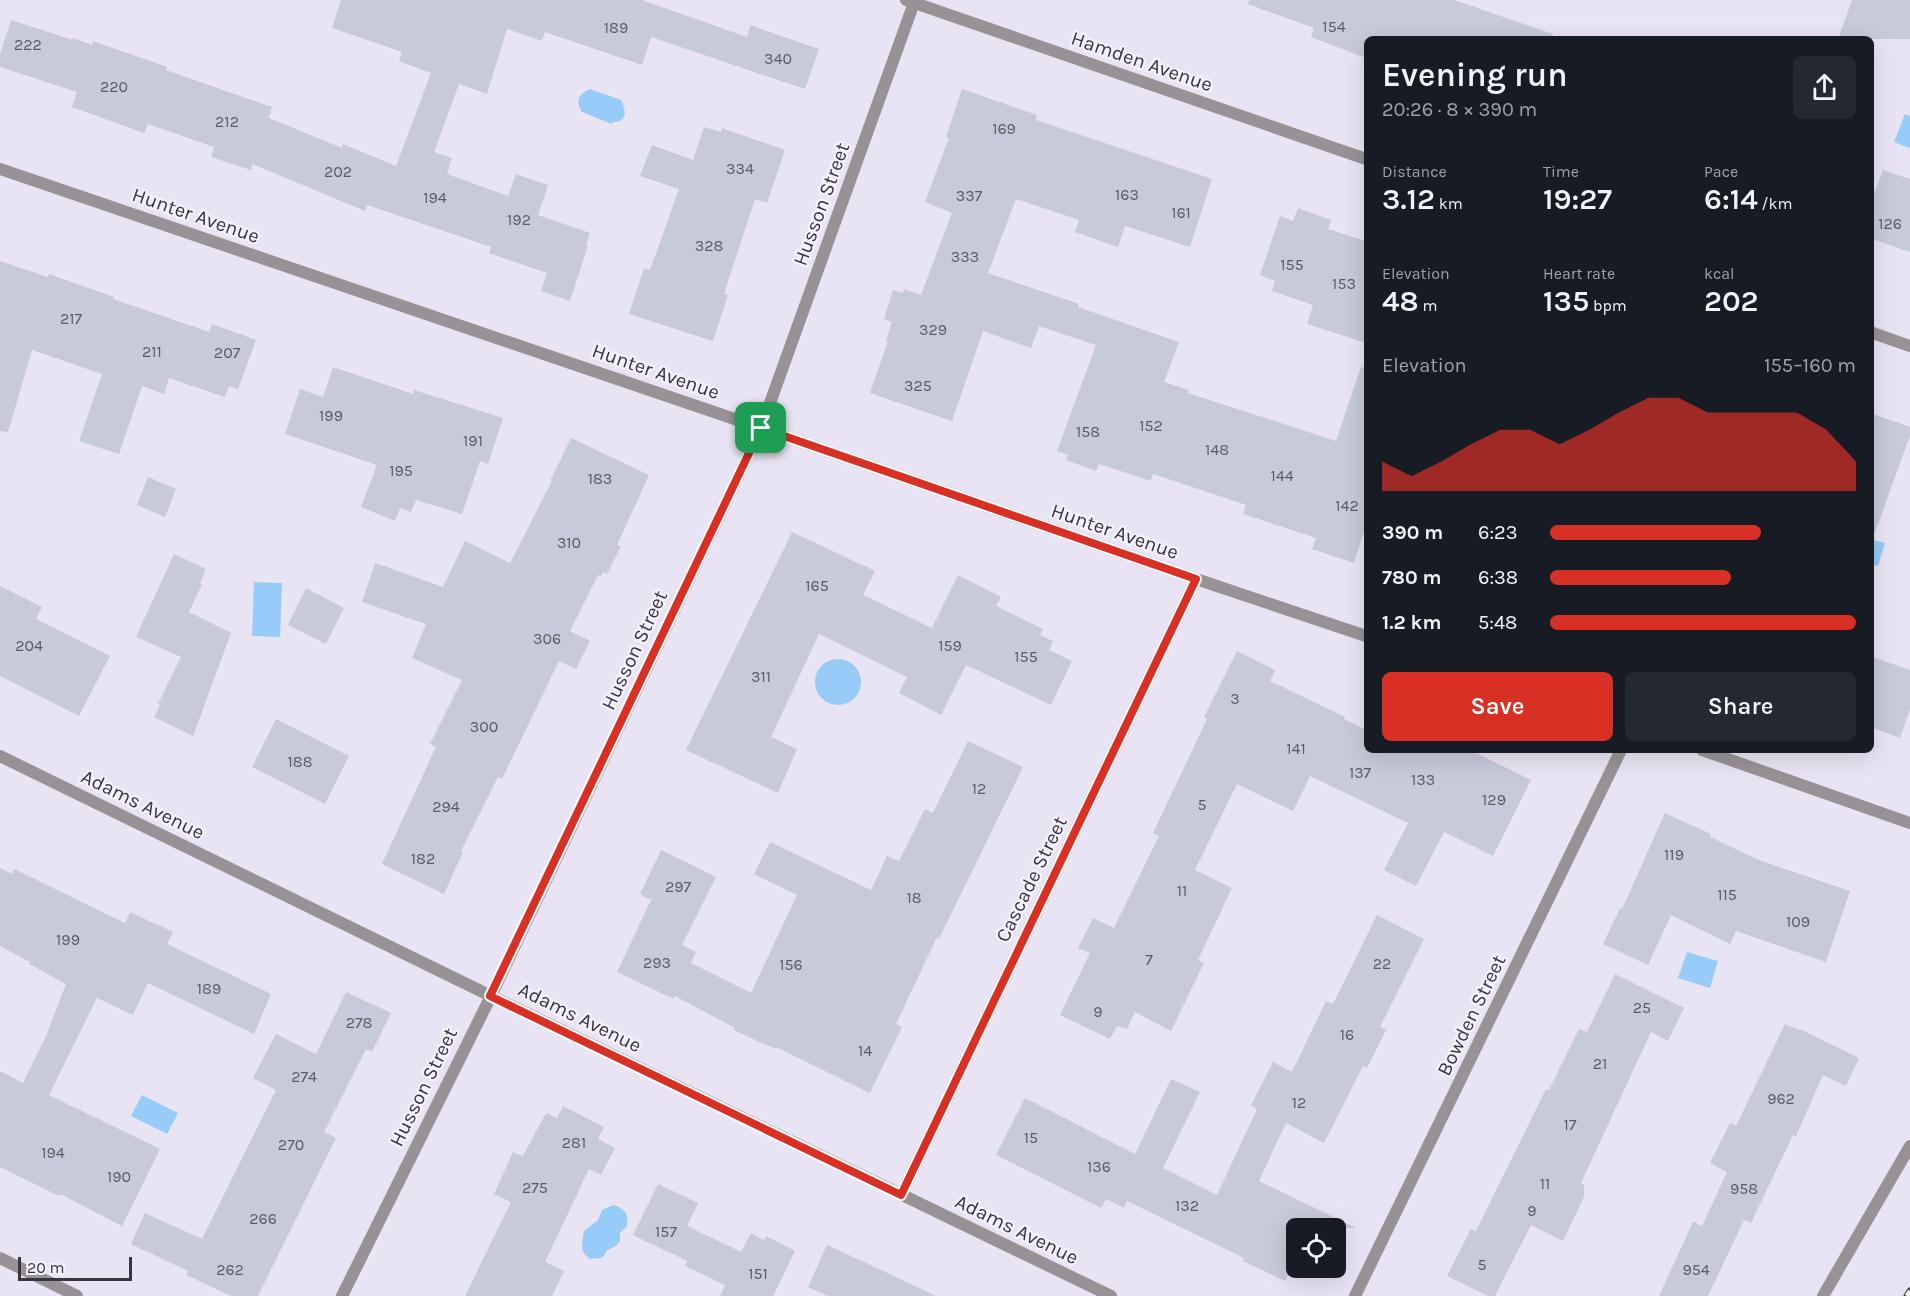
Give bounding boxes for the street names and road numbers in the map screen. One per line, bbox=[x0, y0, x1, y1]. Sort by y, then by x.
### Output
street label: Hamden Avenue bbox=[1068, 27, 1215, 96]
street label: Husson Street bbox=[789, 139, 855, 269]
street label: Hunter Avenue bbox=[129, 183, 263, 248]
street label: Hunter Avenue bbox=[589, 339, 723, 404]
street label: Hunter Avenue bbox=[1048, 499, 1182, 564]
street label: Husson Street bbox=[597, 586, 672, 714]
street label: Adams Avenue bbox=[77, 765, 208, 844]
street label: Cascade Street bbox=[991, 812, 1072, 946]
street label: Bowden Street bbox=[1432, 951, 1511, 1079]
street label: Adams Avenue bbox=[514, 978, 645, 1057]
street label: Husson Street bbox=[385, 1024, 462, 1150]
street label: Adams Avenue bbox=[951, 1190, 1082, 1269]

